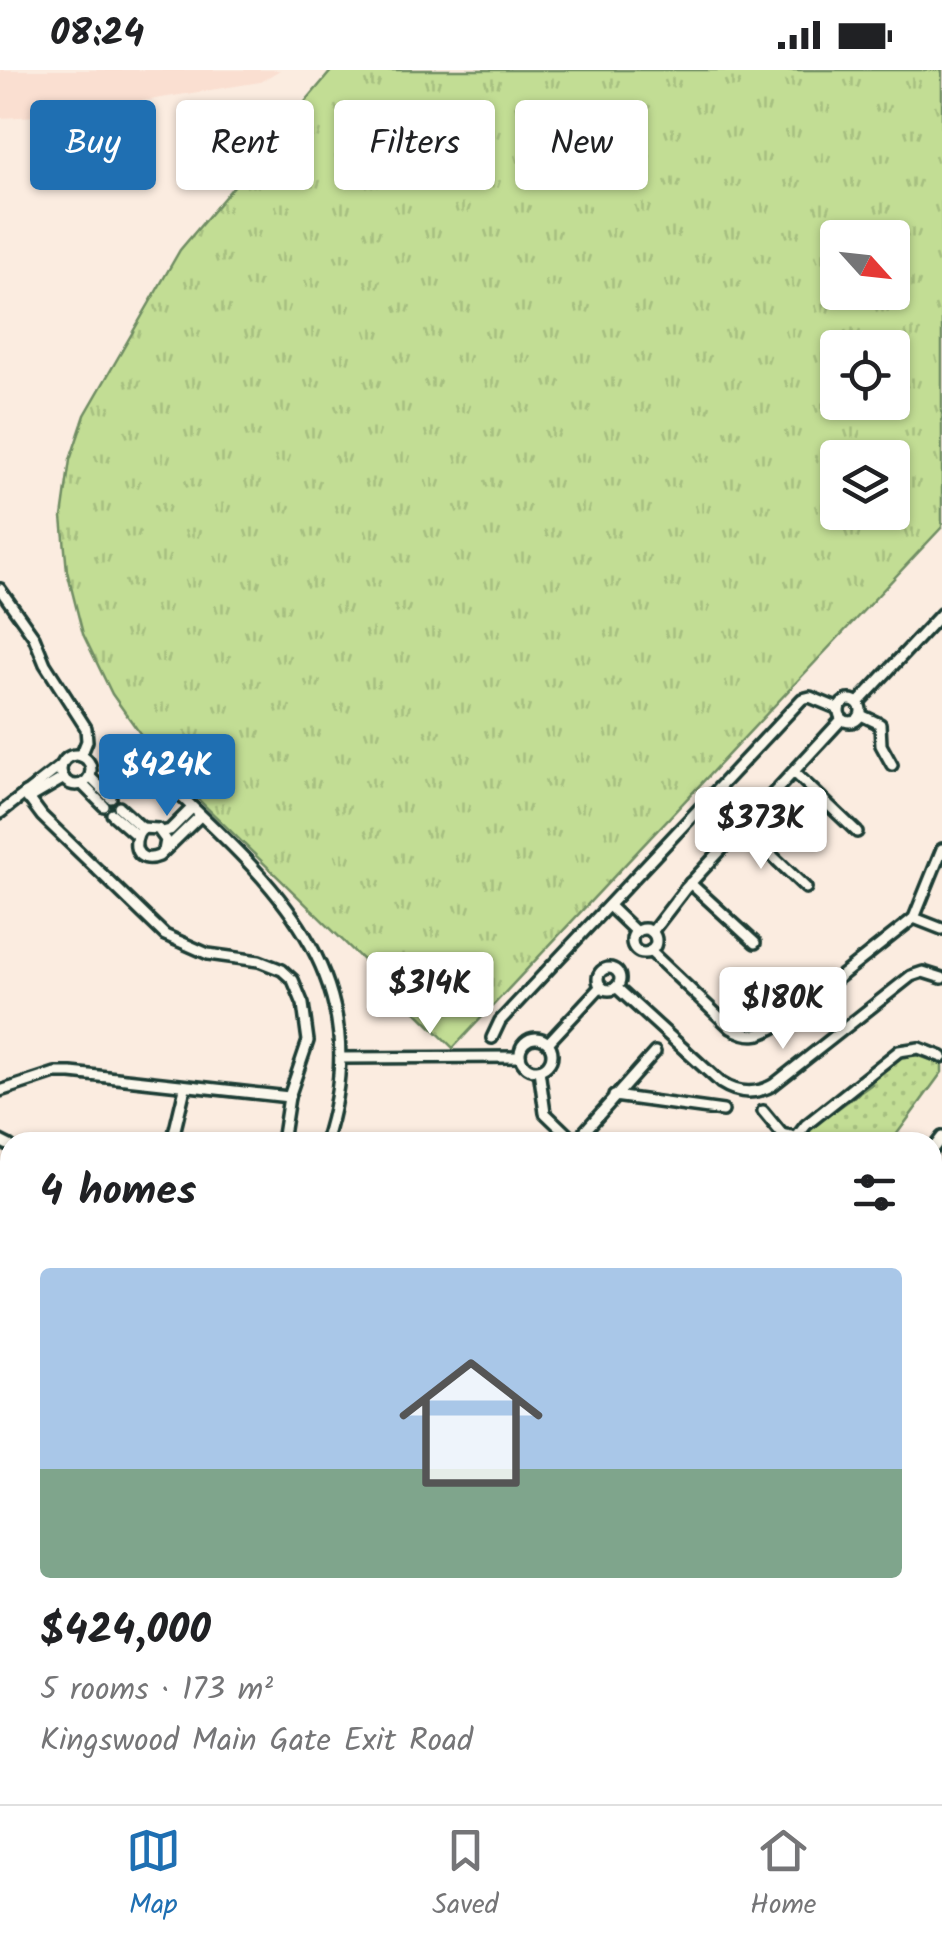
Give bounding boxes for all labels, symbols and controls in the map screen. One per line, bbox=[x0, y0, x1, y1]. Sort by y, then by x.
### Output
text: 08:24 bbox=[50, 5, 144, 65]
chip: Buy bbox=[30, 100, 156, 190]
chip: Rent bbox=[176, 100, 314, 190]
chip: Filters bbox=[334, 100, 495, 190]
chip: New bbox=[515, 100, 648, 190]
north arrow bbox=[820, 220, 910, 310]
map controls bbox=[820, 220, 910, 530]
button: locate bbox=[820, 330, 910, 420]
button: layers bbox=[820, 440, 910, 530]
pin: $424K bbox=[97, 734, 237, 819]
text: $424K bbox=[121, 741, 213, 792]
pin: $373K bbox=[691, 787, 831, 872]
text: $373K bbox=[717, 794, 805, 845]
pin: $314K bbox=[360, 952, 500, 1037]
text: $314K bbox=[389, 959, 471, 1010]
pin: $180K bbox=[713, 967, 853, 1052]
text: $180K bbox=[741, 974, 825, 1025]
text: 4 homes bbox=[40, 1159, 196, 1226]
icon: filters bbox=[847, 1165, 902, 1220]
icon: home bbox=[381, 1333, 561, 1513]
text: $424,000 bbox=[40, 1598, 211, 1665]
text: 5 rooms · 173 m² bbox=[40, 1665, 273, 1716]
text: Kingswood Main Gate Exit Road bbox=[40, 1716, 473, 1767]
tab: Map bbox=[126, 1823, 181, 1928]
tab: Saved bbox=[432, 1823, 499, 1928]
tab: Home bbox=[750, 1823, 816, 1928]

